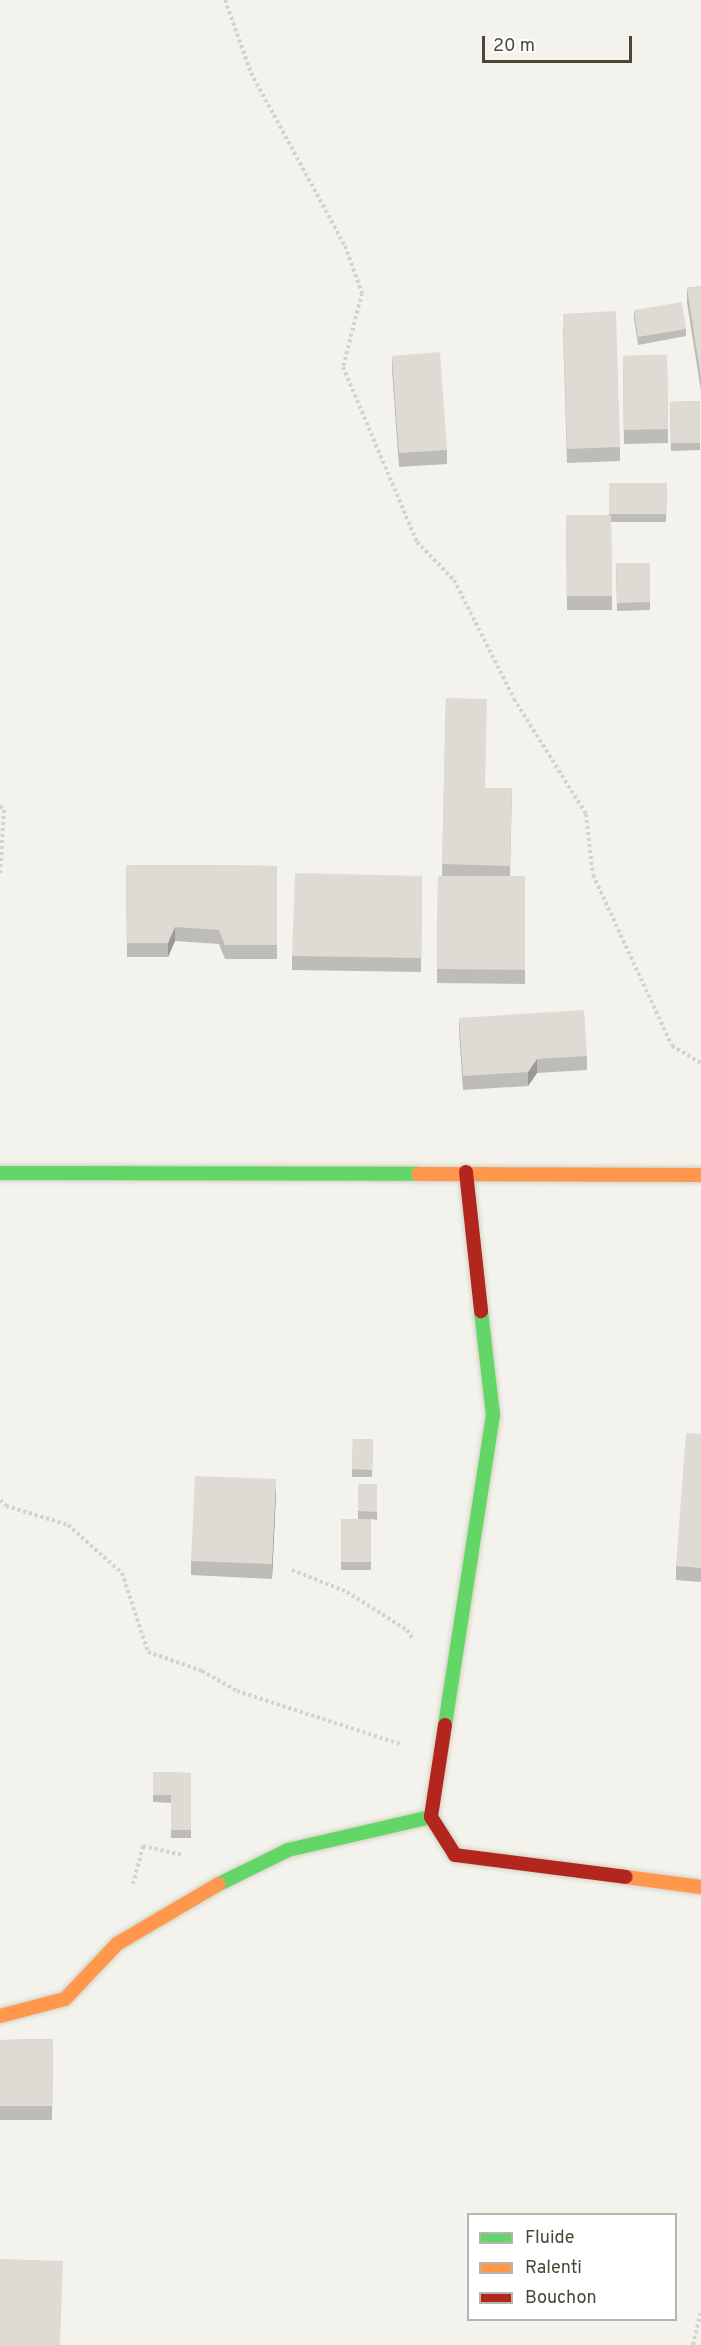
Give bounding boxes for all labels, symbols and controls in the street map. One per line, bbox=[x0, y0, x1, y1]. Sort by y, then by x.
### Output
scale bar bbox=[485, 24, 635, 62]
text: 20 m bbox=[493, 35, 535, 58]
legend bbox=[467, 2213, 677, 2321]
text: Fluide bbox=[525, 2227, 574, 2250]
text: Ralenti bbox=[525, 2257, 582, 2280]
text: Bouchon bbox=[525, 2287, 597, 2310]

